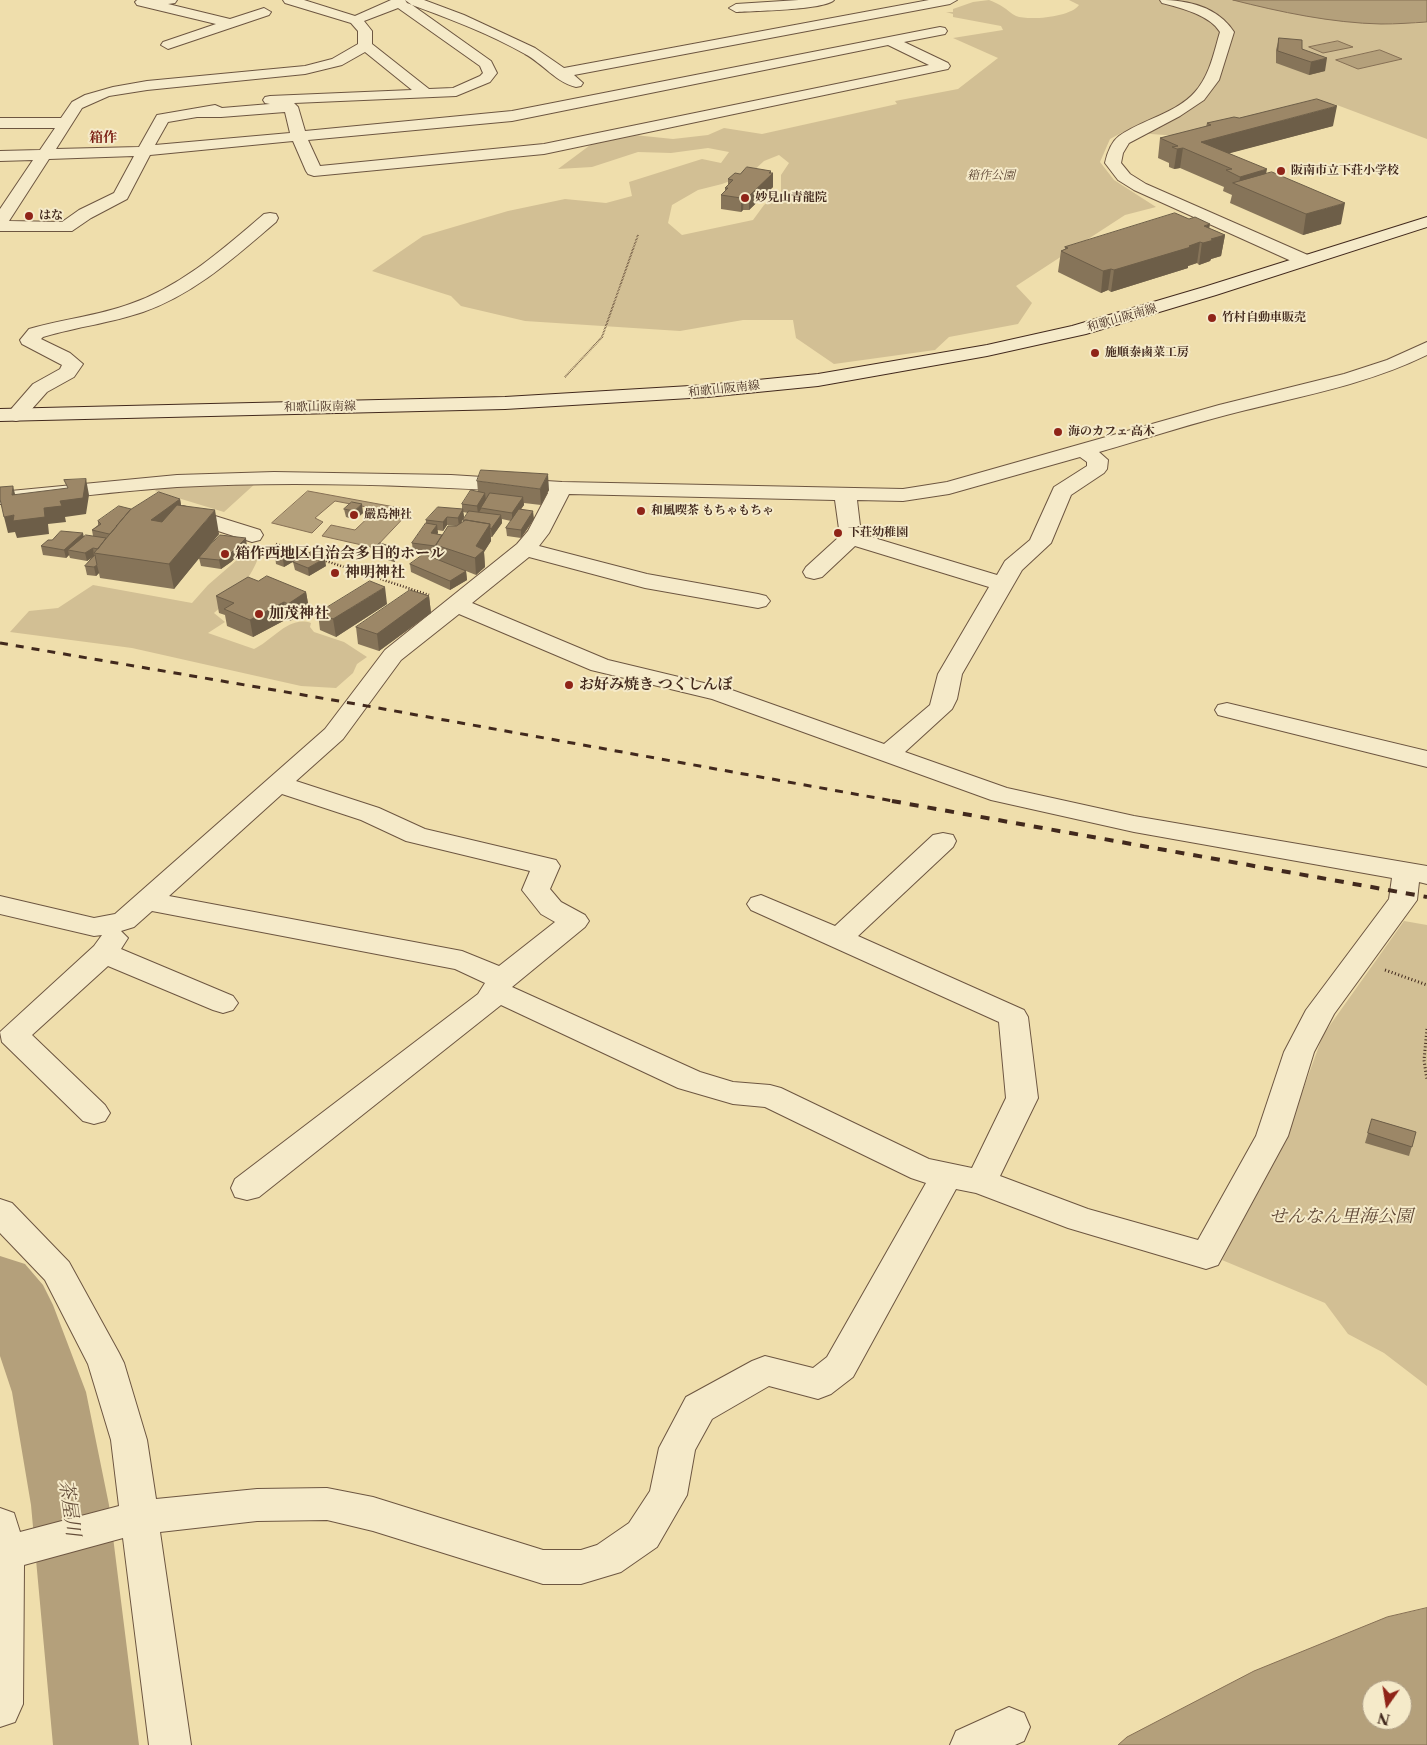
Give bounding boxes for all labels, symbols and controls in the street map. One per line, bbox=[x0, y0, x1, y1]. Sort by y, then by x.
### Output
district label: 箱作 bbox=[89, 130, 117, 146]
place label: 阪南市立下荘小学校 bbox=[1291, 164, 1399, 178]
marker: 阪南市立下荘小学校 bbox=[1275, 165, 1287, 177]
park label: 箱作公園 bbox=[967, 169, 1015, 183]
place label: 妙見山青龍院 bbox=[755, 191, 827, 205]
marker: 妙見山青龍院 bbox=[739, 192, 751, 204]
place label: はな bbox=[39, 209, 63, 223]
marker: はな bbox=[23, 210, 35, 222]
street label: 和歌山阪南線 bbox=[1085, 301, 1159, 335]
place label: 竹村自動車販売 bbox=[1222, 311, 1306, 325]
marker: 竹村自動車販売 bbox=[1206, 312, 1218, 324]
place label: 施順泰鹵菜工房 bbox=[1105, 346, 1189, 360]
marker: 施順泰鹵菜工房 bbox=[1089, 347, 1101, 359]
street label: 和歌山阪南線 bbox=[687, 378, 761, 400]
street label: 和歌山阪南線 bbox=[284, 399, 356, 415]
place label: 海のカフェ 高木 bbox=[1068, 425, 1155, 439]
marker: 海のカフェ 高木 bbox=[1052, 426, 1064, 438]
place label: 和風喫茶 もちゃもちゃ bbox=[651, 504, 774, 518]
marker: 和風喫茶 もちゃもちゃ bbox=[635, 505, 647, 517]
place label: 嚴島神社 bbox=[364, 508, 412, 522]
marker: 嚴島神社 bbox=[348, 509, 360, 521]
place label: 下荘幼稚園 bbox=[848, 526, 908, 540]
marker: 下荘幼稚園 bbox=[832, 527, 844, 539]
place label: 箱作西地区自治会多目的ホール bbox=[235, 545, 445, 563]
marker: 箱作西地区自治会多目的ホール bbox=[219, 548, 231, 560]
place label: 神明神社 bbox=[345, 564, 405, 582]
marker: 神明神社 bbox=[329, 567, 341, 579]
place label: 加茂神社 bbox=[269, 605, 329, 623]
marker: 加茂神社 bbox=[253, 608, 265, 620]
place label: お好み焼き つくしんぼ bbox=[579, 676, 733, 694]
marker: お好み焼き つくしんぼ bbox=[563, 679, 575, 691]
park label: せんなん里海公園 bbox=[1269, 1206, 1413, 1228]
water label: 茶屋川 bbox=[54, 1478, 84, 1538]
north arrow bbox=[1362, 1680, 1412, 1730]
text: N bbox=[1376, 1709, 1392, 1729]

